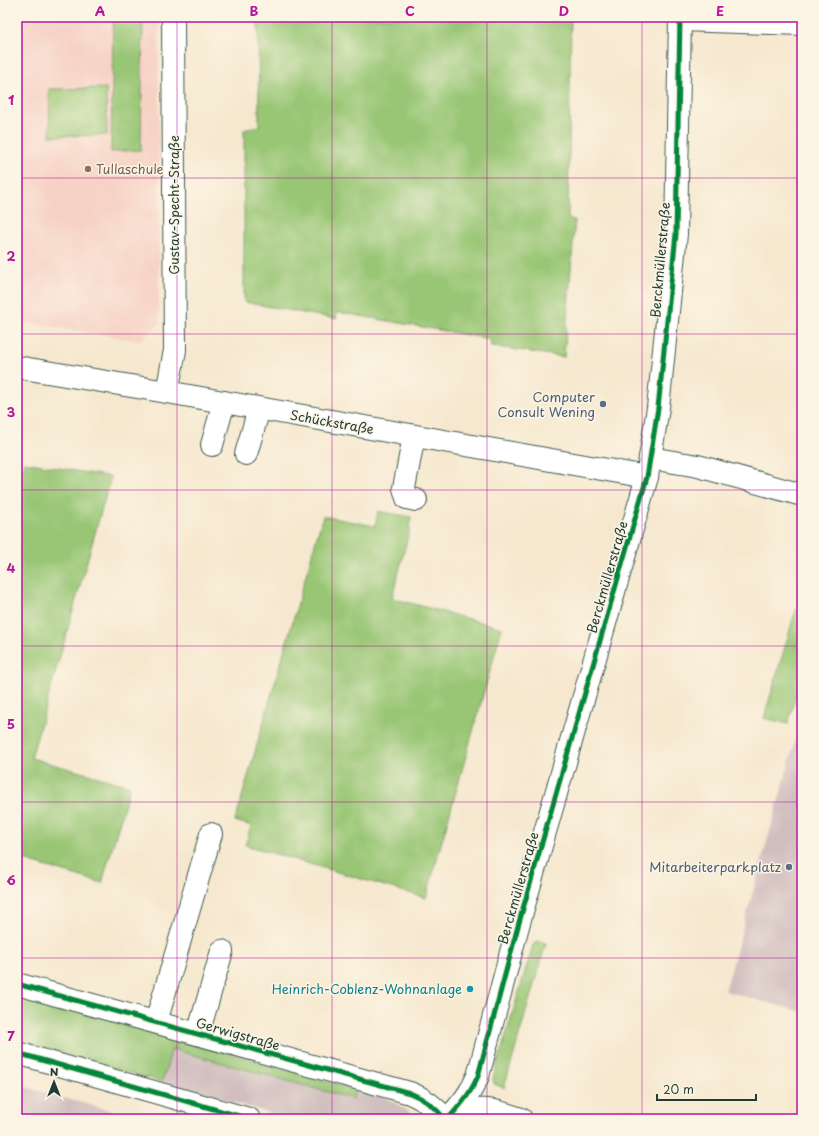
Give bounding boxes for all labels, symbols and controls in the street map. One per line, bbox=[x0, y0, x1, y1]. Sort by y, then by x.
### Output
text: A bbox=[95, 1, 105, 20]
text: B bbox=[250, 1, 259, 20]
text: C bbox=[405, 1, 415, 20]
text: D bbox=[559, 1, 569, 20]
text: E bbox=[716, 1, 724, 20]
text: 1 bbox=[8, 90, 14, 109]
street label: Gustav-Specht-Straße bbox=[164, 135, 183, 275]
place label: Tullaschule bbox=[96, 159, 164, 178]
marker: Tullaschule bbox=[83, 164, 93, 174]
street label: Berckmüllerstraße bbox=[645, 201, 674, 319]
text: 2 bbox=[6, 246, 16, 265]
place label: Computer Consult Wening bbox=[498, 387, 596, 421]
marker: Computer Consult Wening bbox=[598, 399, 608, 409]
text: 3 bbox=[7, 402, 16, 421]
street label: Schückstraße bbox=[289, 405, 376, 438]
street label: Berckmüllerstraße bbox=[581, 518, 632, 635]
text: 4 bbox=[7, 558, 16, 577]
text: 5 bbox=[7, 714, 15, 733]
street label: Berckmüllerstraße bbox=[492, 829, 543, 946]
place label: Mitarbeiterparkplatz bbox=[649, 857, 781, 876]
marker: Mitarbeiterparkplatz bbox=[784, 862, 794, 872]
text: 6 bbox=[6, 870, 16, 889]
place label: Heinrich-Coblenz-Wohnanlage bbox=[272, 979, 462, 998]
marker: Heinrich-Coblenz-Wohnanlage bbox=[465, 984, 475, 994]
street label: Gerwigstraße bbox=[194, 1012, 282, 1055]
text: 7 bbox=[7, 1026, 15, 1045]
north arrow bbox=[34, 1062, 74, 1102]
text: N bbox=[50, 1063, 59, 1080]
scale bar bbox=[657, 1076, 756, 1102]
text: 20 m bbox=[663, 1080, 694, 1098]

